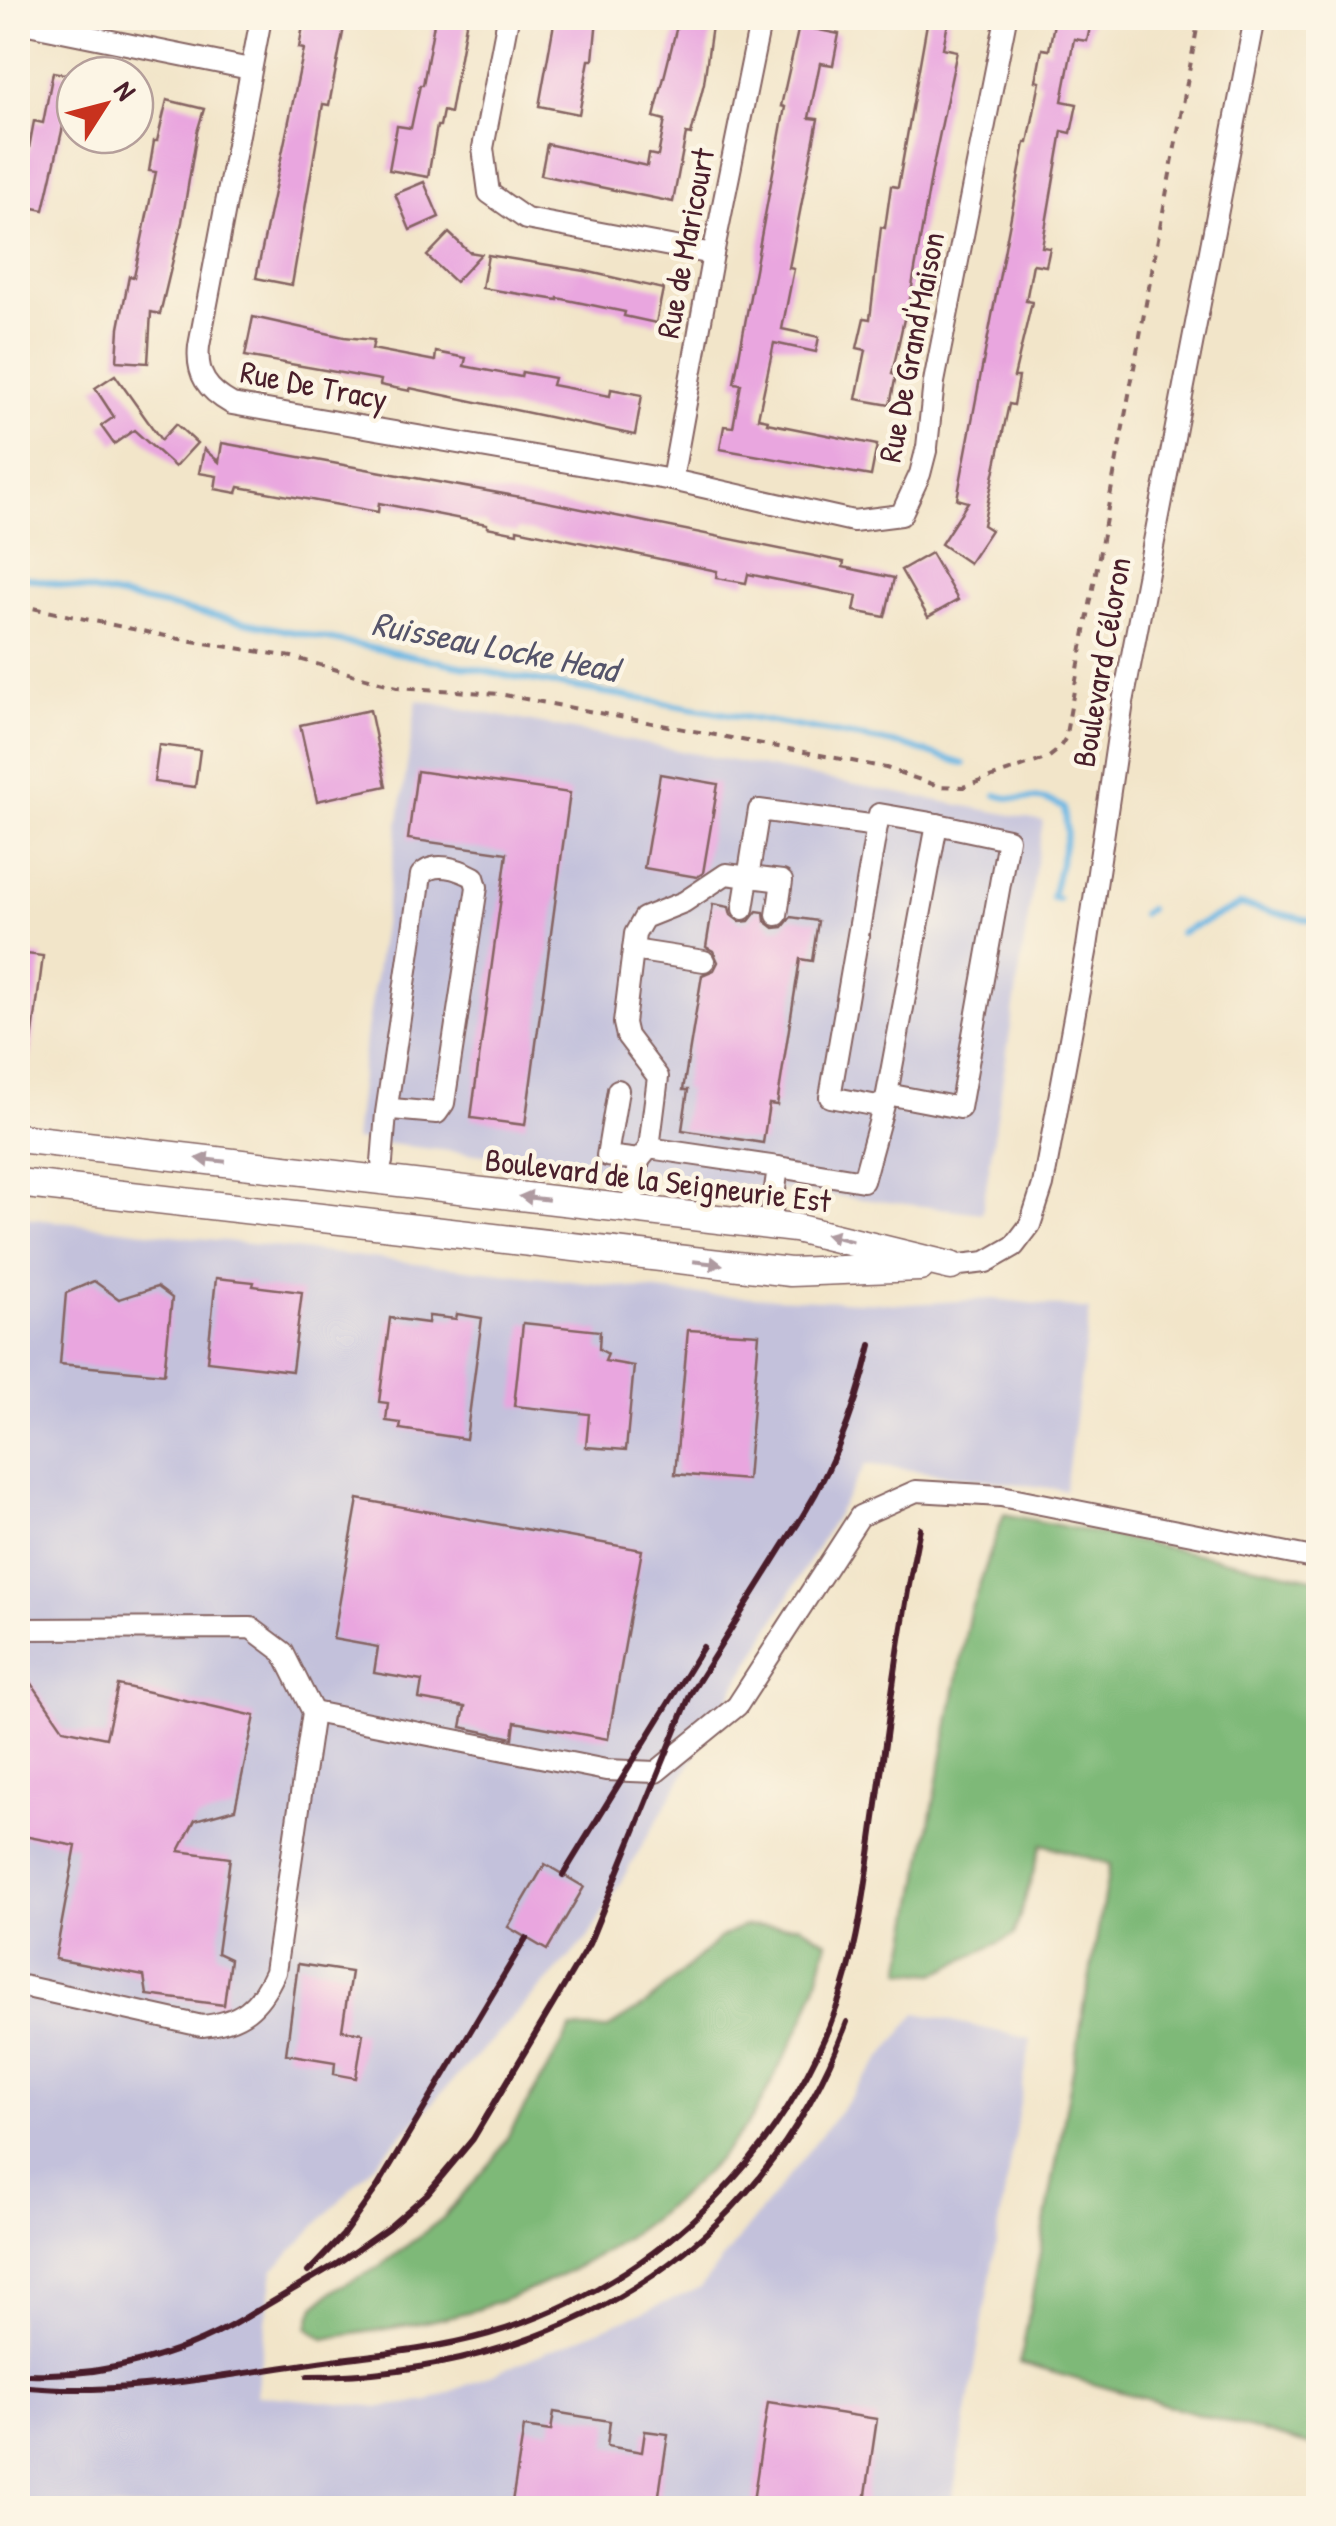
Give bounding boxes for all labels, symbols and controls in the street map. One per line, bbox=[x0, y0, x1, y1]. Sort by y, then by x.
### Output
north arrow bbox=[55, 55, 155, 155]
text: N bbox=[105, 73, 145, 108]
street label: Rue de Maricourt bbox=[646, 143, 725, 342]
street label: Rue De Grand'Maison bbox=[868, 228, 954, 466]
street label: Rue De Tracy bbox=[237, 350, 391, 420]
street label: Boulevard Céloron bbox=[1061, 554, 1141, 770]
water label: Ruisseau Locke Head bbox=[368, 599, 627, 694]
street label: Boulevard de la Seigneurie Est bbox=[483, 1137, 834, 1223]
one-way arrow bbox=[195, 1152, 226, 1168]
one-way arrow bbox=[518, 1190, 549, 1206]
one-way arrow bbox=[823, 1230, 854, 1246]
one-way arrow bbox=[692, 1255, 724, 1271]

